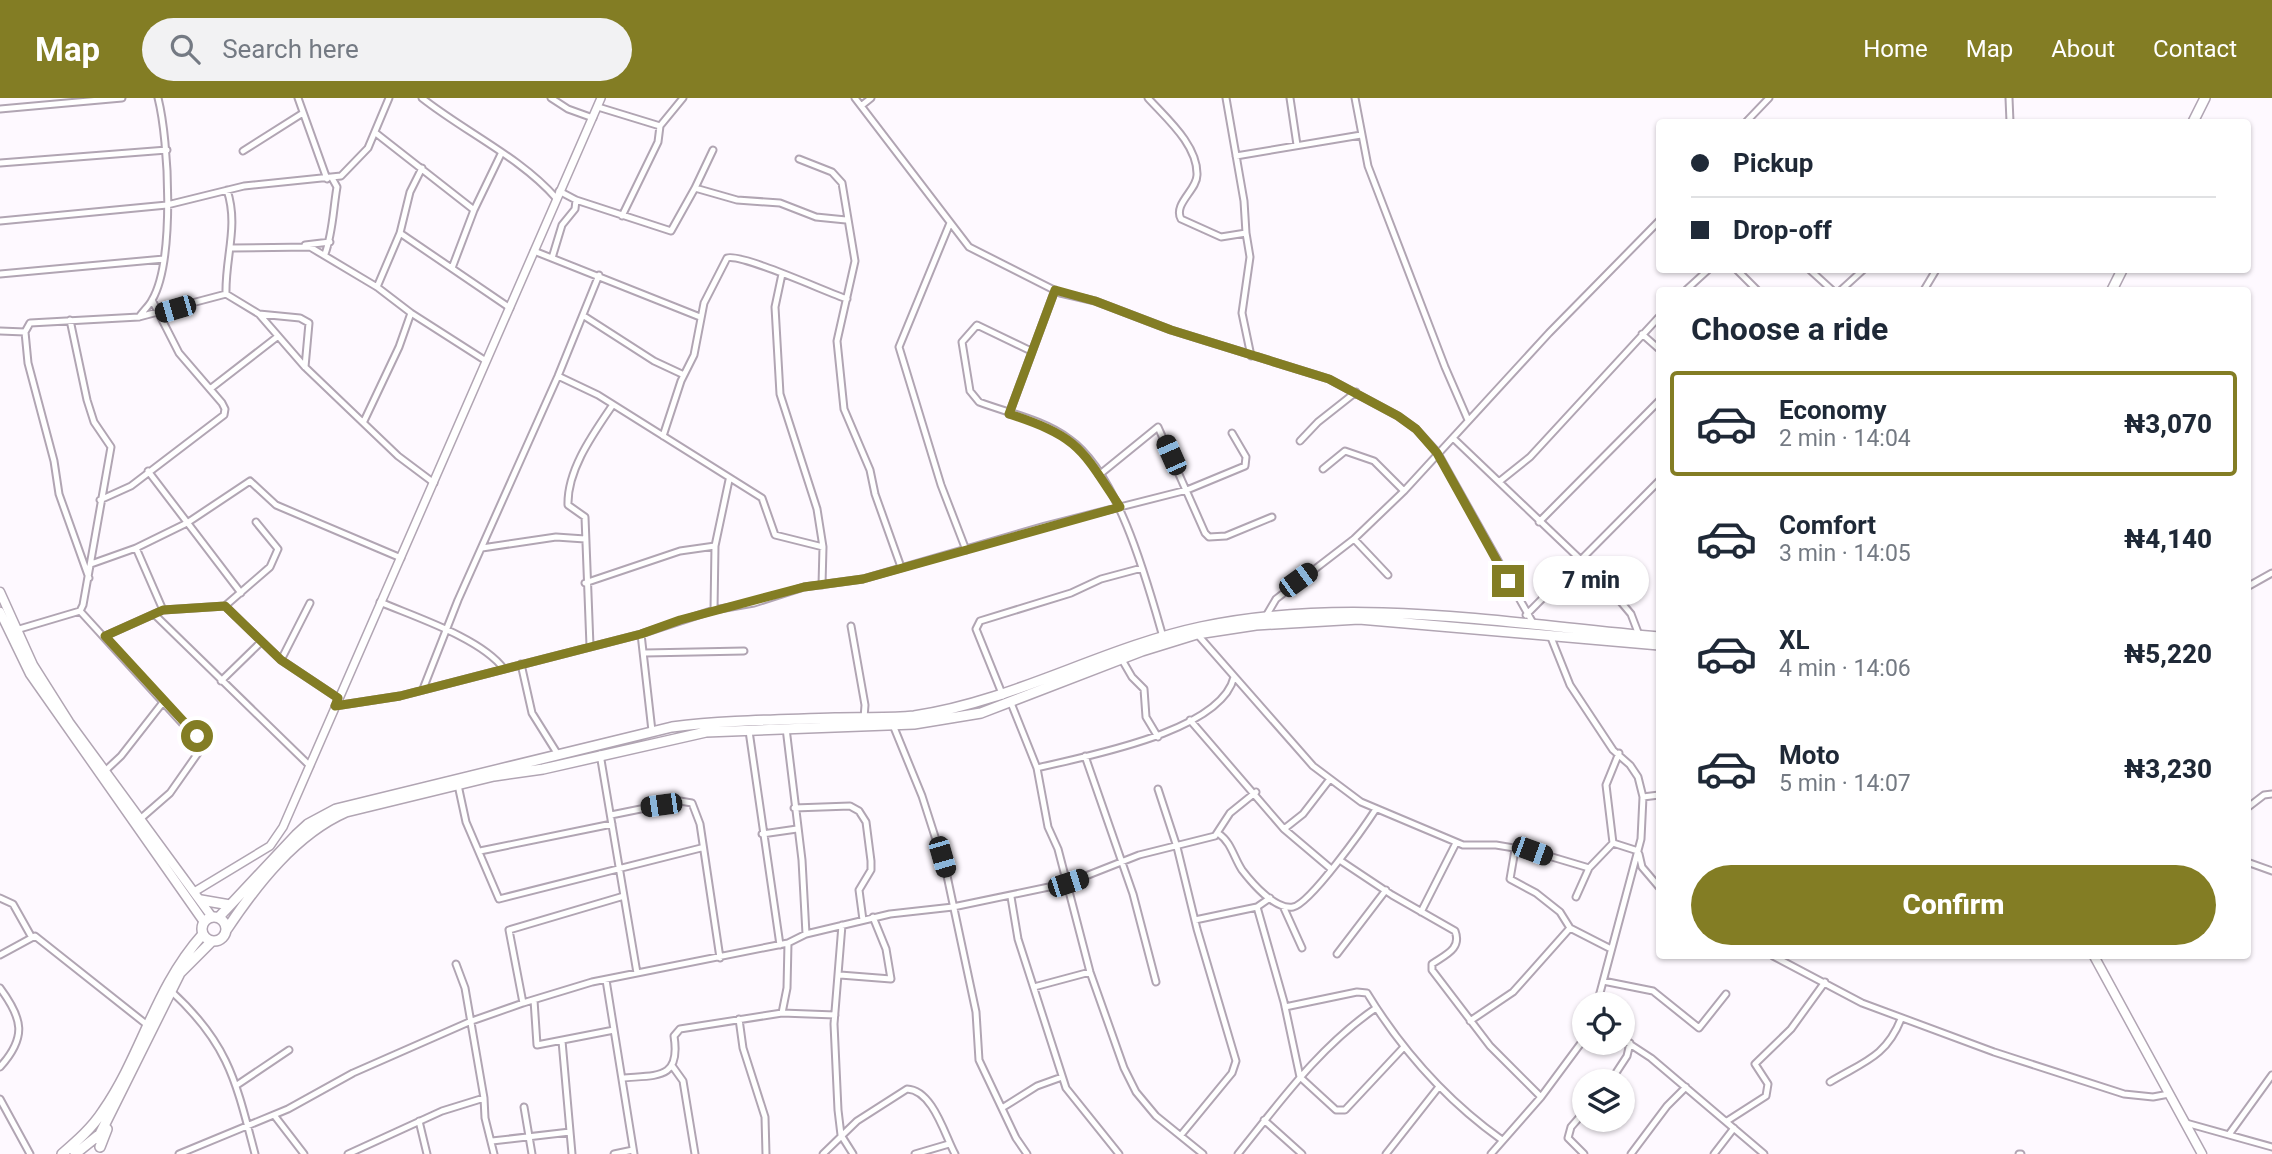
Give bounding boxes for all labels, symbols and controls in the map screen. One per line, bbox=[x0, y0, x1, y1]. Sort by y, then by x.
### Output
search box bbox=[142, 18, 632, 81]
text: Map bbox=[35, 30, 100, 69]
icon: search bbox=[166, 30, 204, 68]
text: Search here bbox=[222, 34, 359, 64]
text: Home bbox=[1863, 35, 1928, 63]
text: Map bbox=[1966, 35, 2013, 63]
text: About bbox=[2051, 35, 2115, 63]
text: Contact bbox=[2153, 35, 2237, 63]
text: Pickup bbox=[1733, 148, 1813, 178]
text: Drop-off bbox=[1733, 215, 1832, 245]
car bbox=[152, 293, 199, 325]
text: Choose a ride bbox=[1691, 310, 1888, 348]
icon: car bbox=[1695, 392, 1758, 455]
text: Economy bbox=[1779, 395, 1886, 425]
text: ₦3,070 bbox=[2124, 409, 2212, 439]
text: 2 min · 14:04 bbox=[1779, 425, 1911, 452]
car bbox=[1153, 432, 1190, 478]
icon: car bbox=[1695, 507, 1758, 570]
text: Comfort bbox=[1779, 510, 1876, 540]
text: ₦4,140 bbox=[2124, 524, 2212, 554]
text: 3 min · 14:05 bbox=[1779, 540, 1911, 567]
callout: 7 min bbox=[1532, 556, 1648, 606]
car bbox=[1275, 559, 1322, 601]
route end bbox=[1492, 565, 1524, 597]
text: 7 min bbox=[1562, 567, 1620, 594]
icon: car bbox=[1695, 622, 1758, 685]
text: XL bbox=[1779, 625, 1810, 655]
text: ₦5,220 bbox=[2124, 639, 2212, 669]
text: 4 min · 14:06 bbox=[1779, 655, 1911, 682]
route start bbox=[181, 720, 213, 752]
icon: car bbox=[1695, 737, 1758, 800]
text: Moto bbox=[1779, 740, 1840, 770]
text: ₦3,230 bbox=[2124, 754, 2212, 784]
text: 5 min · 14:07 bbox=[1779, 770, 1911, 797]
car bbox=[639, 792, 684, 818]
car bbox=[927, 834, 958, 880]
car bbox=[1509, 834, 1556, 868]
button: Confirm bbox=[1691, 865, 2216, 945]
car bbox=[1045, 867, 1092, 899]
map controls bbox=[1572, 992, 1635, 1132]
button: locate bbox=[1572, 992, 1635, 1055]
button: layers bbox=[1572, 1069, 1635, 1132]

